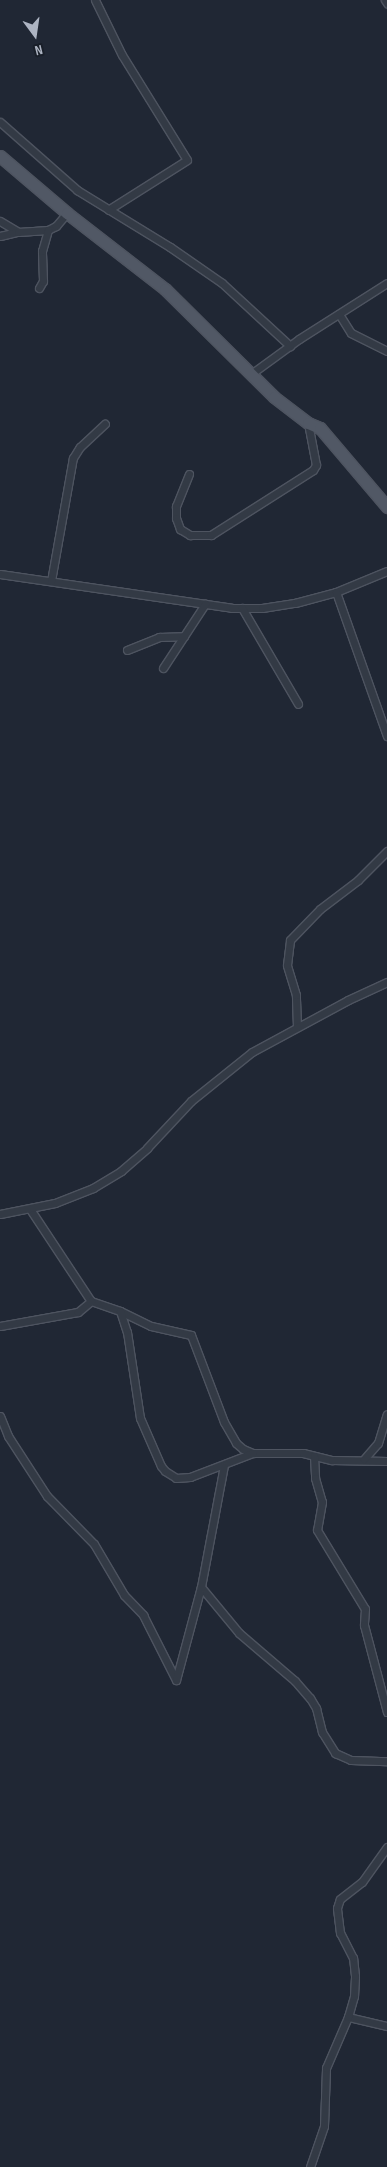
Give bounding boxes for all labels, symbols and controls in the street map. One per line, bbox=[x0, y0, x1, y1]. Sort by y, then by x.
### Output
north arrow bbox=[10, 10, 60, 60]
text: N bbox=[33, 41, 44, 59]

